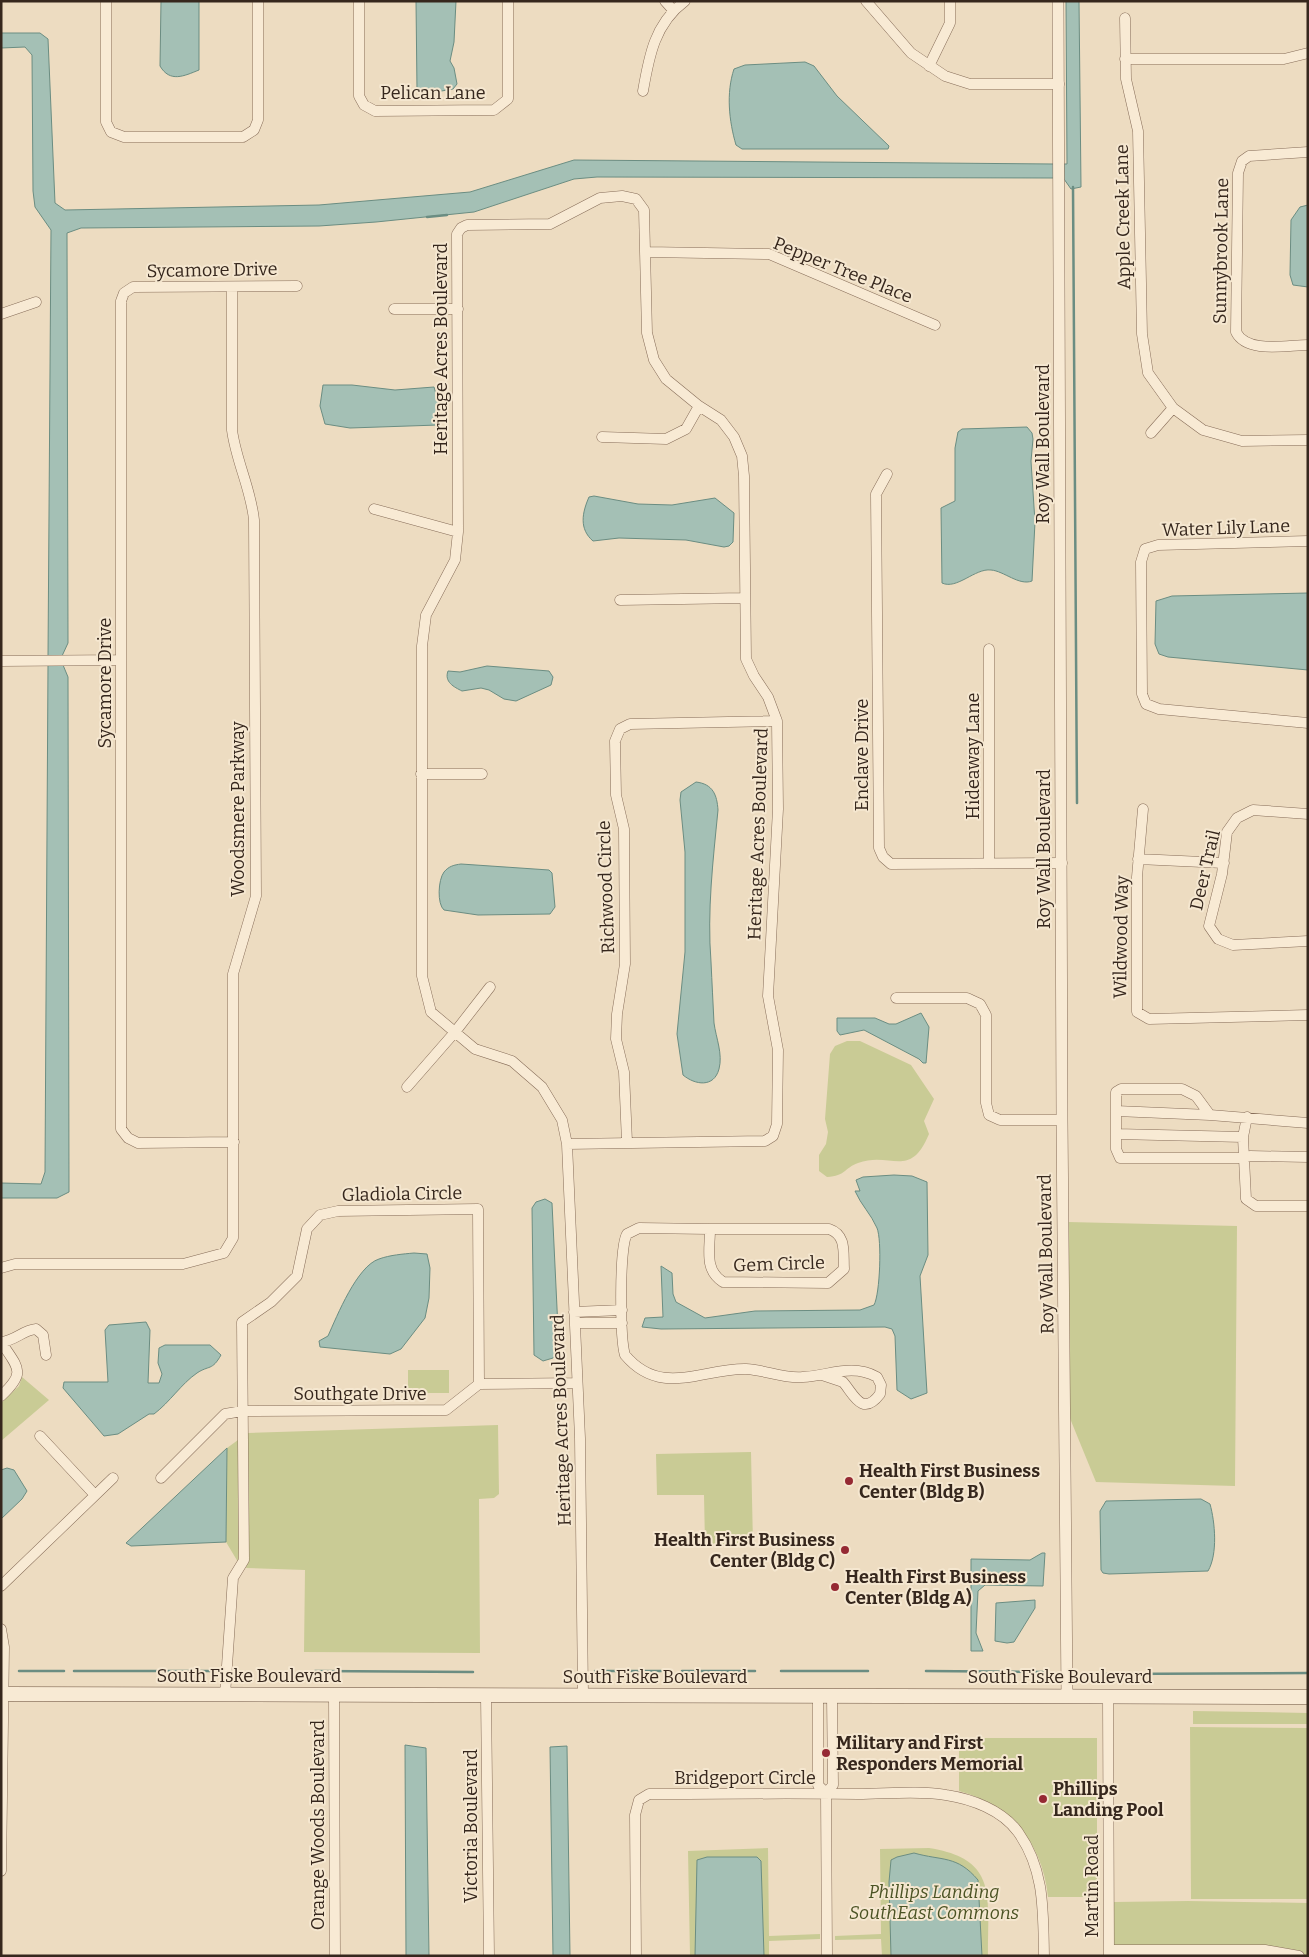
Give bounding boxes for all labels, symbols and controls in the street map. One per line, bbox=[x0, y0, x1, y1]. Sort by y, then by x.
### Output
street label: Pelican Lane bbox=[380, 82, 486, 104]
street label: Apple Creek Lane bbox=[1111, 144, 1135, 290]
street label: Sunnybrook Lane bbox=[1209, 178, 1233, 324]
street label: Pepper Tree Place bbox=[770, 232, 916, 308]
street label: Heritage Acres Boulevard bbox=[430, 243, 452, 455]
street label: Sycamore Drive bbox=[146, 258, 278, 282]
street label: Roy Wall Boulevard bbox=[1032, 364, 1054, 524]
street label: Water Lily Lane bbox=[1162, 515, 1290, 541]
street label: Sycamore Drive bbox=[94, 618, 116, 748]
street label: Hideaway Lane bbox=[962, 693, 984, 819]
street label: Enclave Drive bbox=[851, 699, 873, 811]
street label: Woodsmere Parkway bbox=[227, 721, 249, 897]
street label: Heritage Acres Boulevard bbox=[743, 727, 773, 940]
street label: Roy Wall Boulevard bbox=[1033, 769, 1055, 929]
street label: Richwood Circle bbox=[593, 820, 619, 954]
street label: Deer Trail bbox=[1185, 828, 1225, 912]
street label: Wildwood Way bbox=[1109, 875, 1133, 999]
street label: Roy Wall Boulevard bbox=[1034, 1173, 1058, 1334]
street label: Gladiola Circle bbox=[342, 1182, 462, 1206]
street label: Gem Circle bbox=[733, 1251, 825, 1277]
street label: Heritage Acres Boulevard bbox=[546, 1313, 576, 1526]
street label: Southgate Drive bbox=[293, 1383, 427, 1405]
place label: Health First Business Center (Bldg B) bbox=[859, 1460, 1040, 1503]
marker: Health First Business Center (Bldg B) bbox=[843, 1475, 855, 1487]
place label: Health First Business Center (Bldg C) bbox=[654, 1529, 835, 1572]
marker: Health First Business Center (Bldg C) bbox=[839, 1544, 851, 1556]
place label: Health First Business Center (Bldg A) bbox=[845, 1566, 1026, 1609]
marker: Health First Business Center (Bldg A) bbox=[829, 1581, 841, 1593]
street label: South Fiske Boulevard bbox=[157, 1665, 342, 1687]
street label: South Fiske Boulevard bbox=[563, 1666, 748, 1688]
street label: South Fiske Boulevard bbox=[968, 1666, 1153, 1688]
street label: Orange Woods Boulevard bbox=[307, 1719, 329, 1930]
place label: Military and First Responders Memorial bbox=[836, 1732, 1024, 1775]
marker: Military and First Responders Memorial bbox=[820, 1747, 832, 1759]
street label: Victoria Boulevard bbox=[460, 1749, 482, 1903]
street label: Bridgeport Circle bbox=[674, 1767, 816, 1789]
place label: Phillips Landing Pool bbox=[1053, 1778, 1164, 1821]
marker: Phillips Landing Pool bbox=[1037, 1793, 1049, 1805]
street label: Martin Road bbox=[1081, 1834, 1103, 1937]
park label: Phillips Landing SouthEast Commons bbox=[849, 1881, 1020, 1924]

